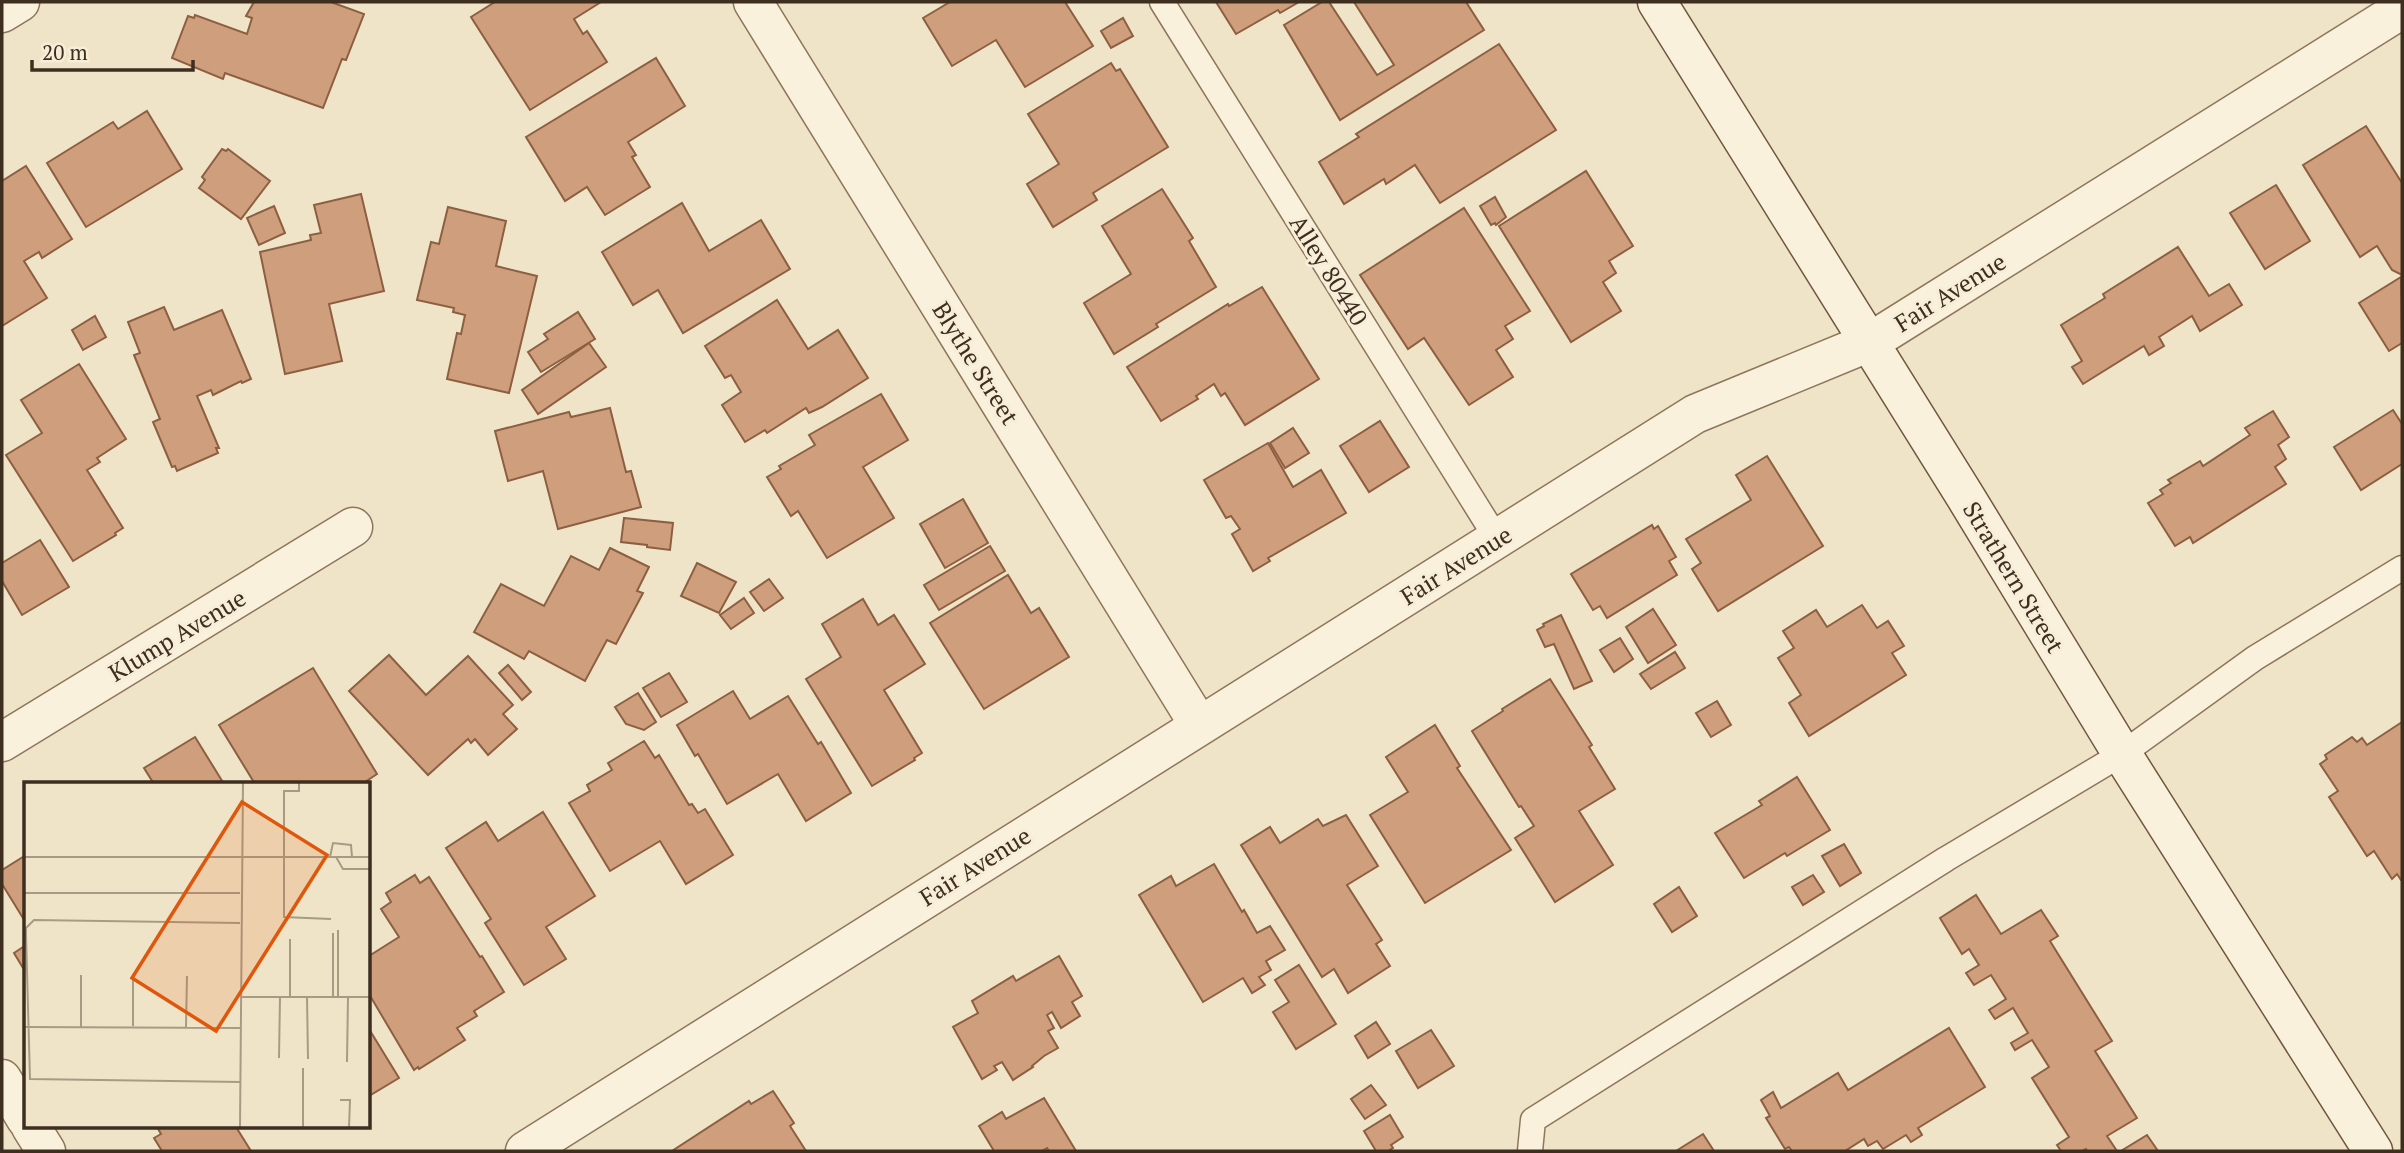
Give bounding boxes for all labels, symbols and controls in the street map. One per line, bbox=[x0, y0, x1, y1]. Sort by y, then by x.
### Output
scale bar bbox=[32, 28, 192, 72]
text: 20 m bbox=[42, 38, 88, 66]
street label: Alley 80440 bbox=[1282, 209, 1376, 331]
street label: Fair Avenue bbox=[1888, 245, 2012, 339]
street label: Blythe Street bbox=[926, 296, 1026, 431]
street label: Strathern Street bbox=[1956, 495, 2072, 659]
street label: Fair Avenue bbox=[1394, 518, 1518, 612]
street label: Klump Avenue bbox=[102, 581, 252, 689]
inset map bbox=[24, 782, 371, 1128]
street label: Fair Avenue bbox=[913, 819, 1037, 913]

